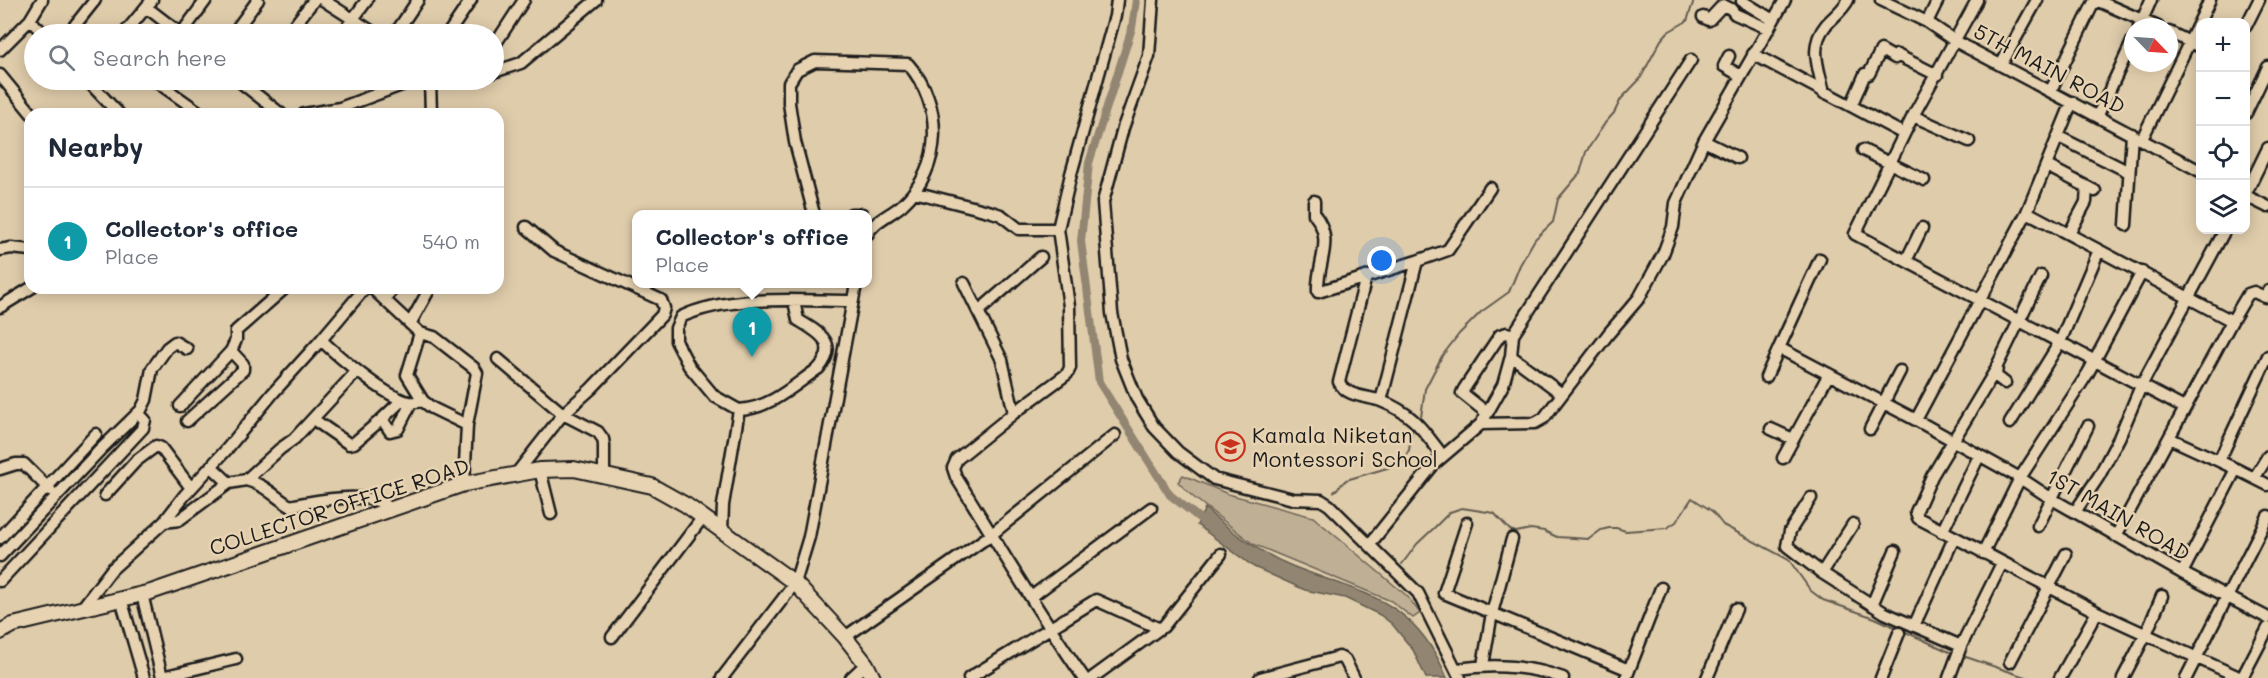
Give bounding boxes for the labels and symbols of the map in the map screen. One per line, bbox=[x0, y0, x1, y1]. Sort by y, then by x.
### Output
street label: 5TH MAIN ROAD bbox=[1970, 17, 2130, 119]
north arrow bbox=[2124, 18, 2178, 72]
your location bbox=[1367, 246, 1396, 275]
pin: 1 bbox=[732, 308, 771, 357]
place label: Kamala Niketan Montessori School bbox=[1252, 421, 1438, 472]
school or university icon: Kamala Niketan Montessori School bbox=[1215, 430, 1247, 462]
street label: COLLECTOR OFFICE ROAD bbox=[206, 451, 472, 561]
street label: 1ST MAIN ROAD bbox=[2042, 462, 2196, 566]

